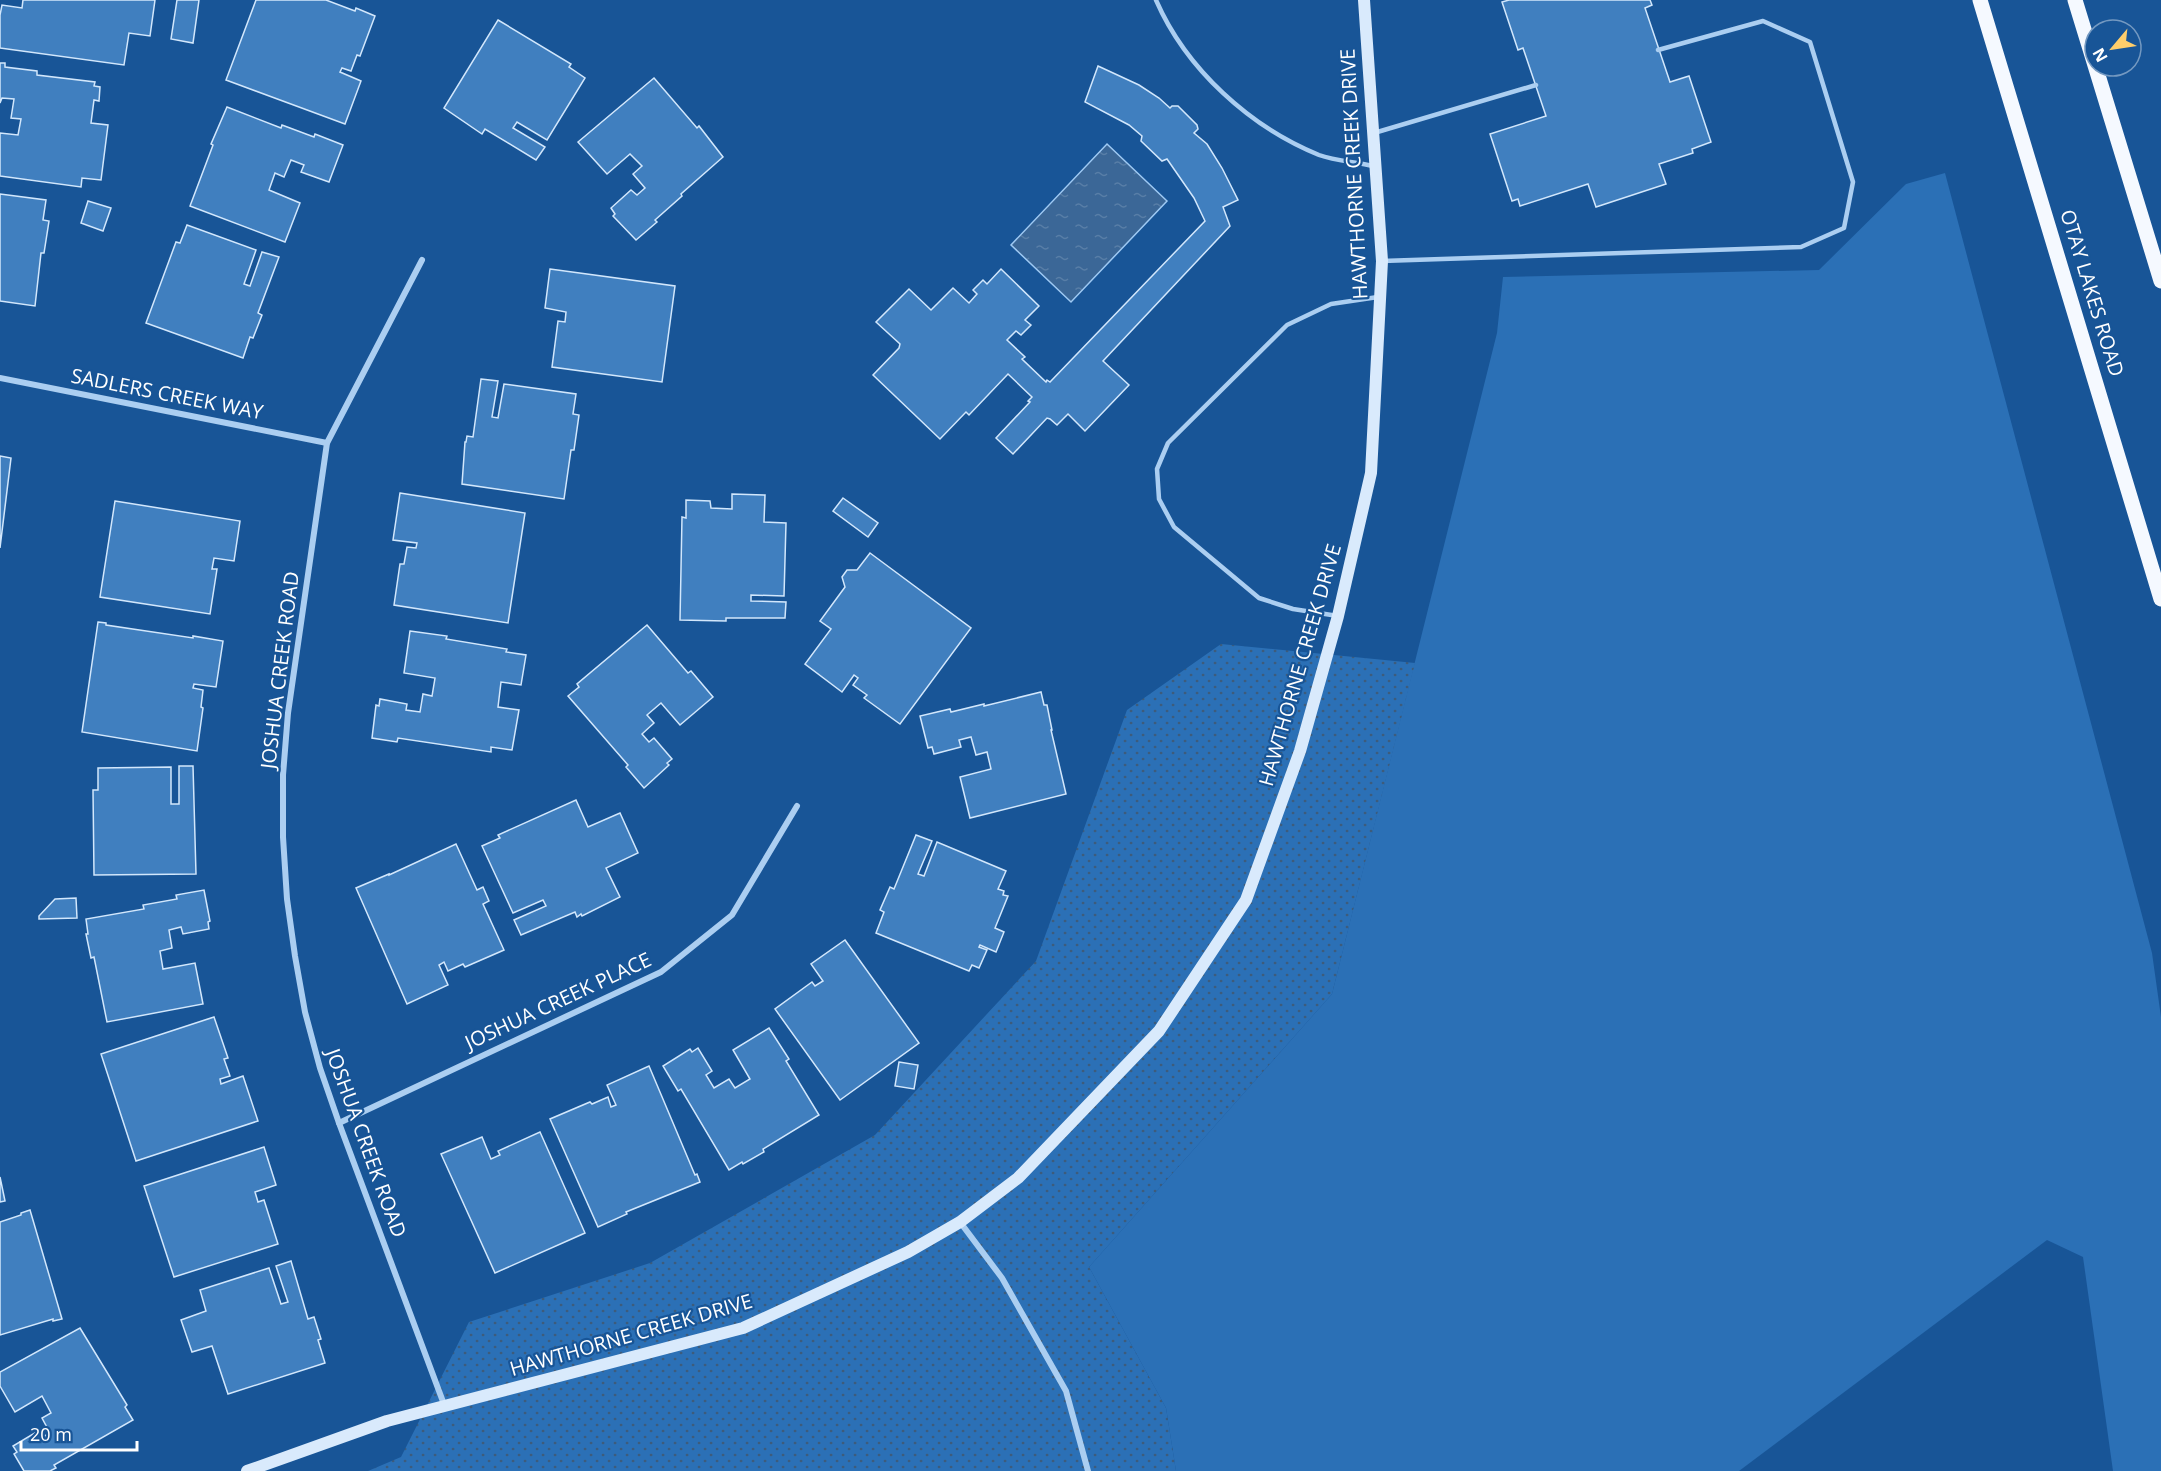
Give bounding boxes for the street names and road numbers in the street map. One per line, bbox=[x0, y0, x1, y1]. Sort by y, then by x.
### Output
street label: HAWTHORNE CREEK DRIVE bbox=[1333, 48, 1374, 300]
street label: OTAY LAKES ROAD bbox=[2054, 206, 2131, 380]
street label: SADLERS CREEK WAY bbox=[69, 362, 266, 426]
street label: HAWTHORNE CREEK DRIVE bbox=[1252, 541, 1347, 789]
street label: JOSHUA CREEK ROAD bbox=[254, 570, 305, 772]
street label: JOSHUA CREEK PLACE bbox=[459, 946, 655, 1056]
street label: JOSHUA CREEK ROAD bbox=[319, 1043, 413, 1241]
street label: HAWTHORNE CREEK DRIVE bbox=[507, 1287, 755, 1382]

